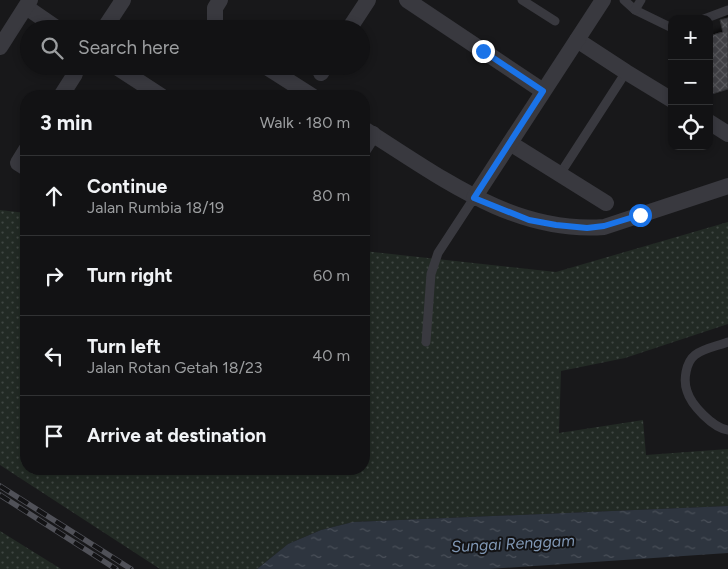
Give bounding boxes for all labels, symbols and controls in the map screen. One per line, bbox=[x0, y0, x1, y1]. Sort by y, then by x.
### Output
map controls bbox=[668, 15, 713, 150]
button: + bbox=[668, 15, 713, 60]
search box bbox=[20, 20, 370, 75]
icon: search bbox=[38, 34, 66, 62]
text: Search here bbox=[78, 36, 180, 59]
route end bbox=[472, 40, 495, 63]
button: − bbox=[668, 60, 713, 105]
button: locate bbox=[668, 105, 713, 150]
text: 3 min bbox=[40, 110, 92, 135]
text: Walk · 180 m bbox=[260, 113, 350, 132]
text: Continue bbox=[87, 175, 167, 198]
icon: ahead bbox=[40, 182, 68, 210]
text: 80 m bbox=[312, 186, 350, 205]
text: Jalan Rumbia 18/19 bbox=[87, 198, 224, 217]
route start bbox=[629, 204, 652, 227]
icon: right bbox=[40, 262, 68, 290]
text: Turn right bbox=[87, 264, 173, 287]
text: 60 m bbox=[313, 266, 350, 285]
text: Turn left bbox=[87, 335, 161, 358]
icon: left bbox=[40, 342, 68, 370]
text: 40 m bbox=[312, 346, 350, 365]
text: Jalan Rotan Getah 18/23 bbox=[87, 358, 263, 377]
icon: arrive bbox=[40, 422, 68, 450]
text: Arrive at destination bbox=[87, 424, 266, 447]
water label: Sungai Renggam bbox=[451, 531, 576, 556]

